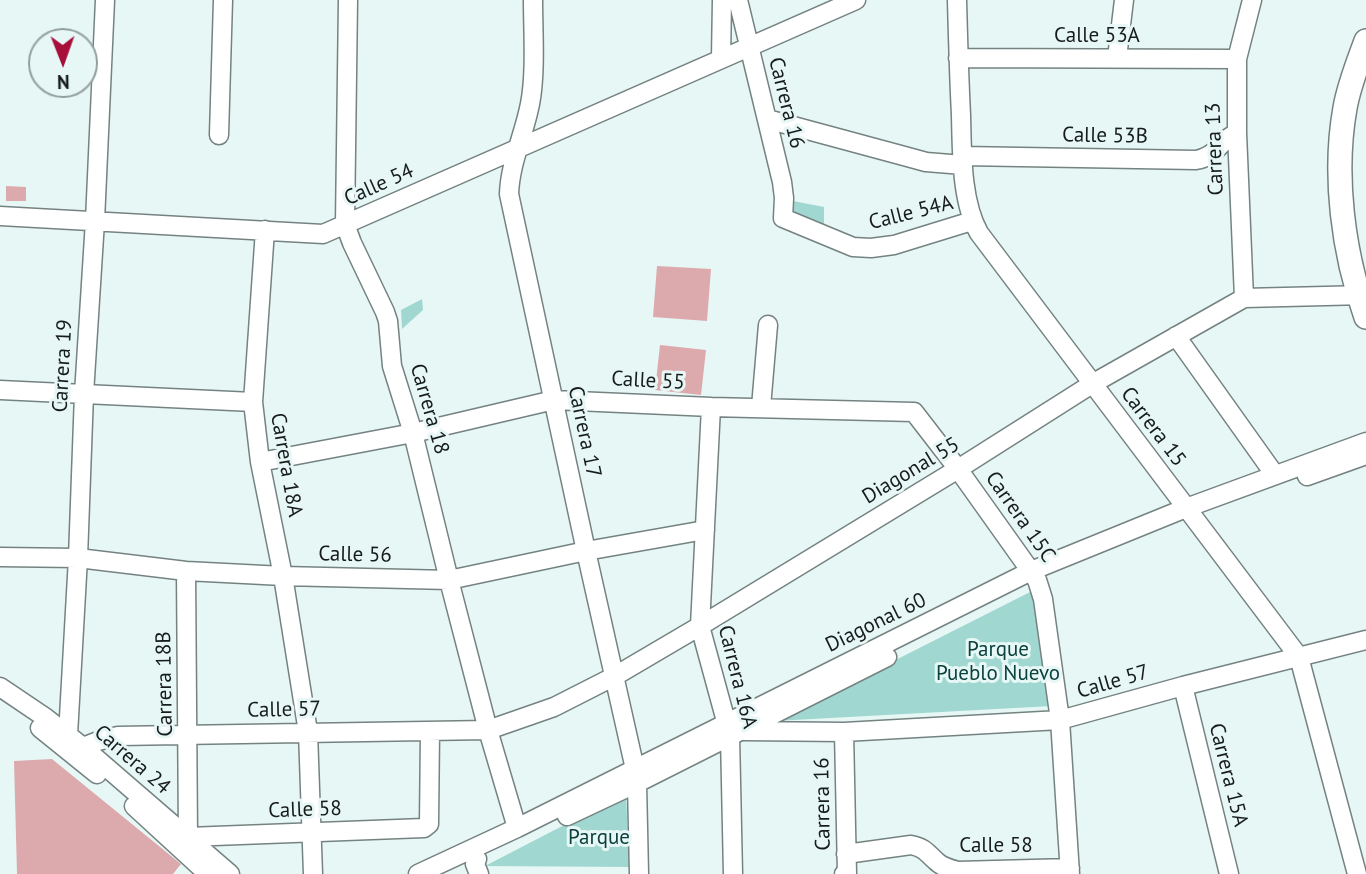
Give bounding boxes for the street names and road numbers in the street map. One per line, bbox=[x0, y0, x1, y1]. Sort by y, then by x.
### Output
street label: Calle 53A bbox=[1054, 23, 1140, 49]
street label: Carrera 16 bbox=[763, 55, 809, 151]
street label: Carrera 13 bbox=[1201, 102, 1229, 196]
street label: Calle 53B bbox=[1062, 123, 1148, 149]
street label: Calle 54 bbox=[340, 159, 418, 211]
street label: Calle 54A bbox=[866, 190, 956, 236]
street label: Carrera 19 bbox=[48, 319, 78, 413]
street label: Carrera 18 bbox=[404, 361, 454, 457]
street label: Calle 55 bbox=[611, 366, 685, 396]
street label: Carrera 15 bbox=[1115, 382, 1191, 472]
street label: Carrera 17 bbox=[562, 384, 606, 480]
street label: Carrera 18A bbox=[264, 411, 308, 519]
street label: Diagonal 55 bbox=[858, 432, 964, 510]
street label: Carrera 15C bbox=[980, 467, 1060, 567]
street label: Calle 56 bbox=[318, 542, 392, 568]
street label: Diagonal 60 bbox=[822, 588, 930, 658]
street label: Carrera 16A bbox=[712, 623, 762, 731]
street label: Carrera 18B bbox=[151, 631, 179, 737]
street label: Calle 57 bbox=[1074, 660, 1152, 704]
street label: Calle 57 bbox=[247, 697, 321, 723]
street label: Carrera 24 bbox=[89, 720, 175, 800]
street label: Carrera 15A bbox=[1203, 721, 1253, 829]
street label: Carrera 16 bbox=[810, 757, 836, 851]
street label: Calle 58 bbox=[268, 796, 342, 824]
street label: Calle 58 bbox=[959, 833, 1033, 859]

